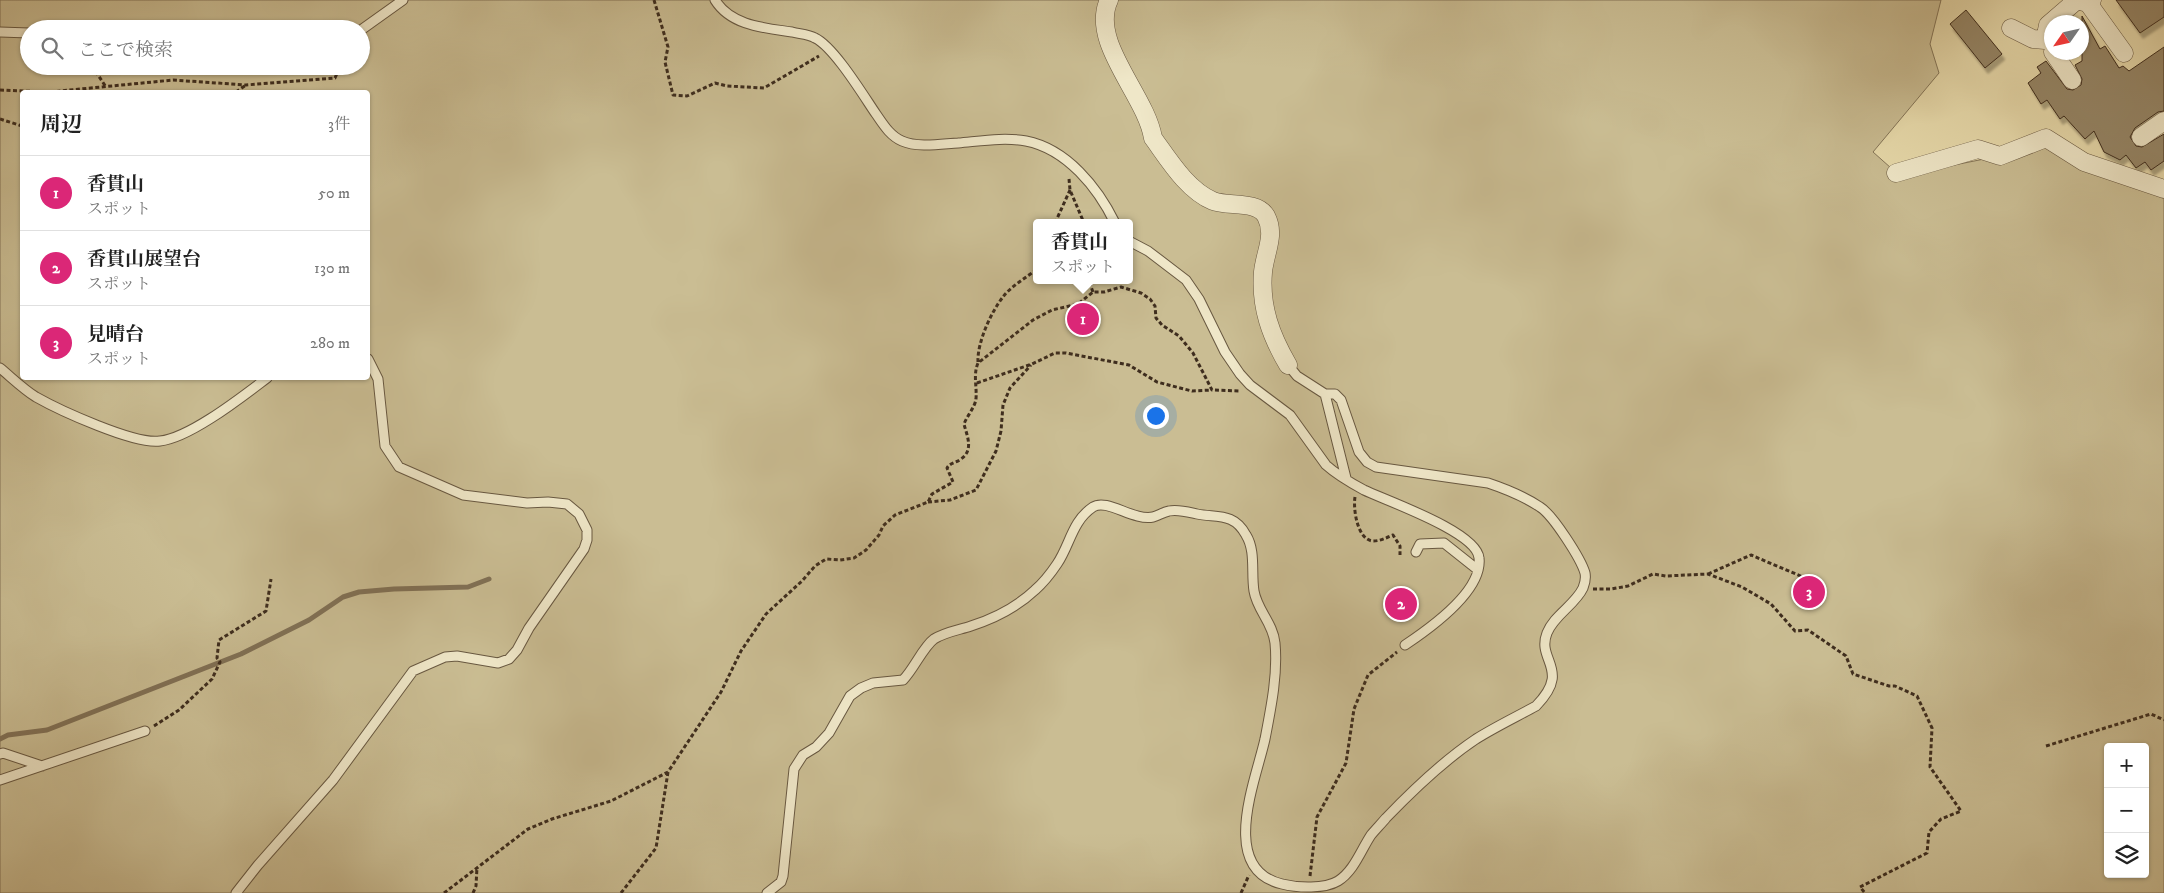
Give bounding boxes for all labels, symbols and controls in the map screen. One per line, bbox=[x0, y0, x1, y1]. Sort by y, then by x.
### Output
north arrow bbox=[2044, 15, 2089, 60]
search box bbox=[20, 20, 370, 75]
icon: search bbox=[38, 34, 66, 62]
text: ここで検索 bbox=[78, 39, 173, 62]
text: 周辺 bbox=[40, 112, 82, 138]
text: 3件 bbox=[328, 114, 350, 134]
text: 香貫山 bbox=[87, 173, 144, 196]
text: 1 bbox=[53, 183, 59, 203]
text: 50 m bbox=[318, 183, 350, 203]
text: スポット bbox=[87, 199, 151, 219]
popup bbox=[1033, 219, 1133, 284]
text: 香貫山 bbox=[1051, 231, 1108, 254]
text: 香貫山展望台 bbox=[87, 248, 201, 271]
text: スポット bbox=[1051, 257, 1115, 277]
text: 2 bbox=[52, 258, 60, 278]
text: 130 m bbox=[314, 258, 350, 278]
text: スポット bbox=[87, 274, 151, 294]
pin: 1 bbox=[1067, 300, 1099, 338]
text: 見晴台 bbox=[87, 323, 144, 346]
text: 3 bbox=[53, 333, 59, 353]
text: 280 m bbox=[310, 333, 350, 353]
text: スポット bbox=[87, 349, 151, 369]
your location bbox=[1143, 403, 1169, 429]
pin: 3 bbox=[1793, 573, 1825, 611]
pin: 2 bbox=[1385, 585, 1417, 623]
map controls bbox=[2104, 743, 2149, 878]
button: + bbox=[2104, 743, 2149, 788]
button: − bbox=[2104, 788, 2149, 833]
button: layers bbox=[2104, 833, 2149, 878]

